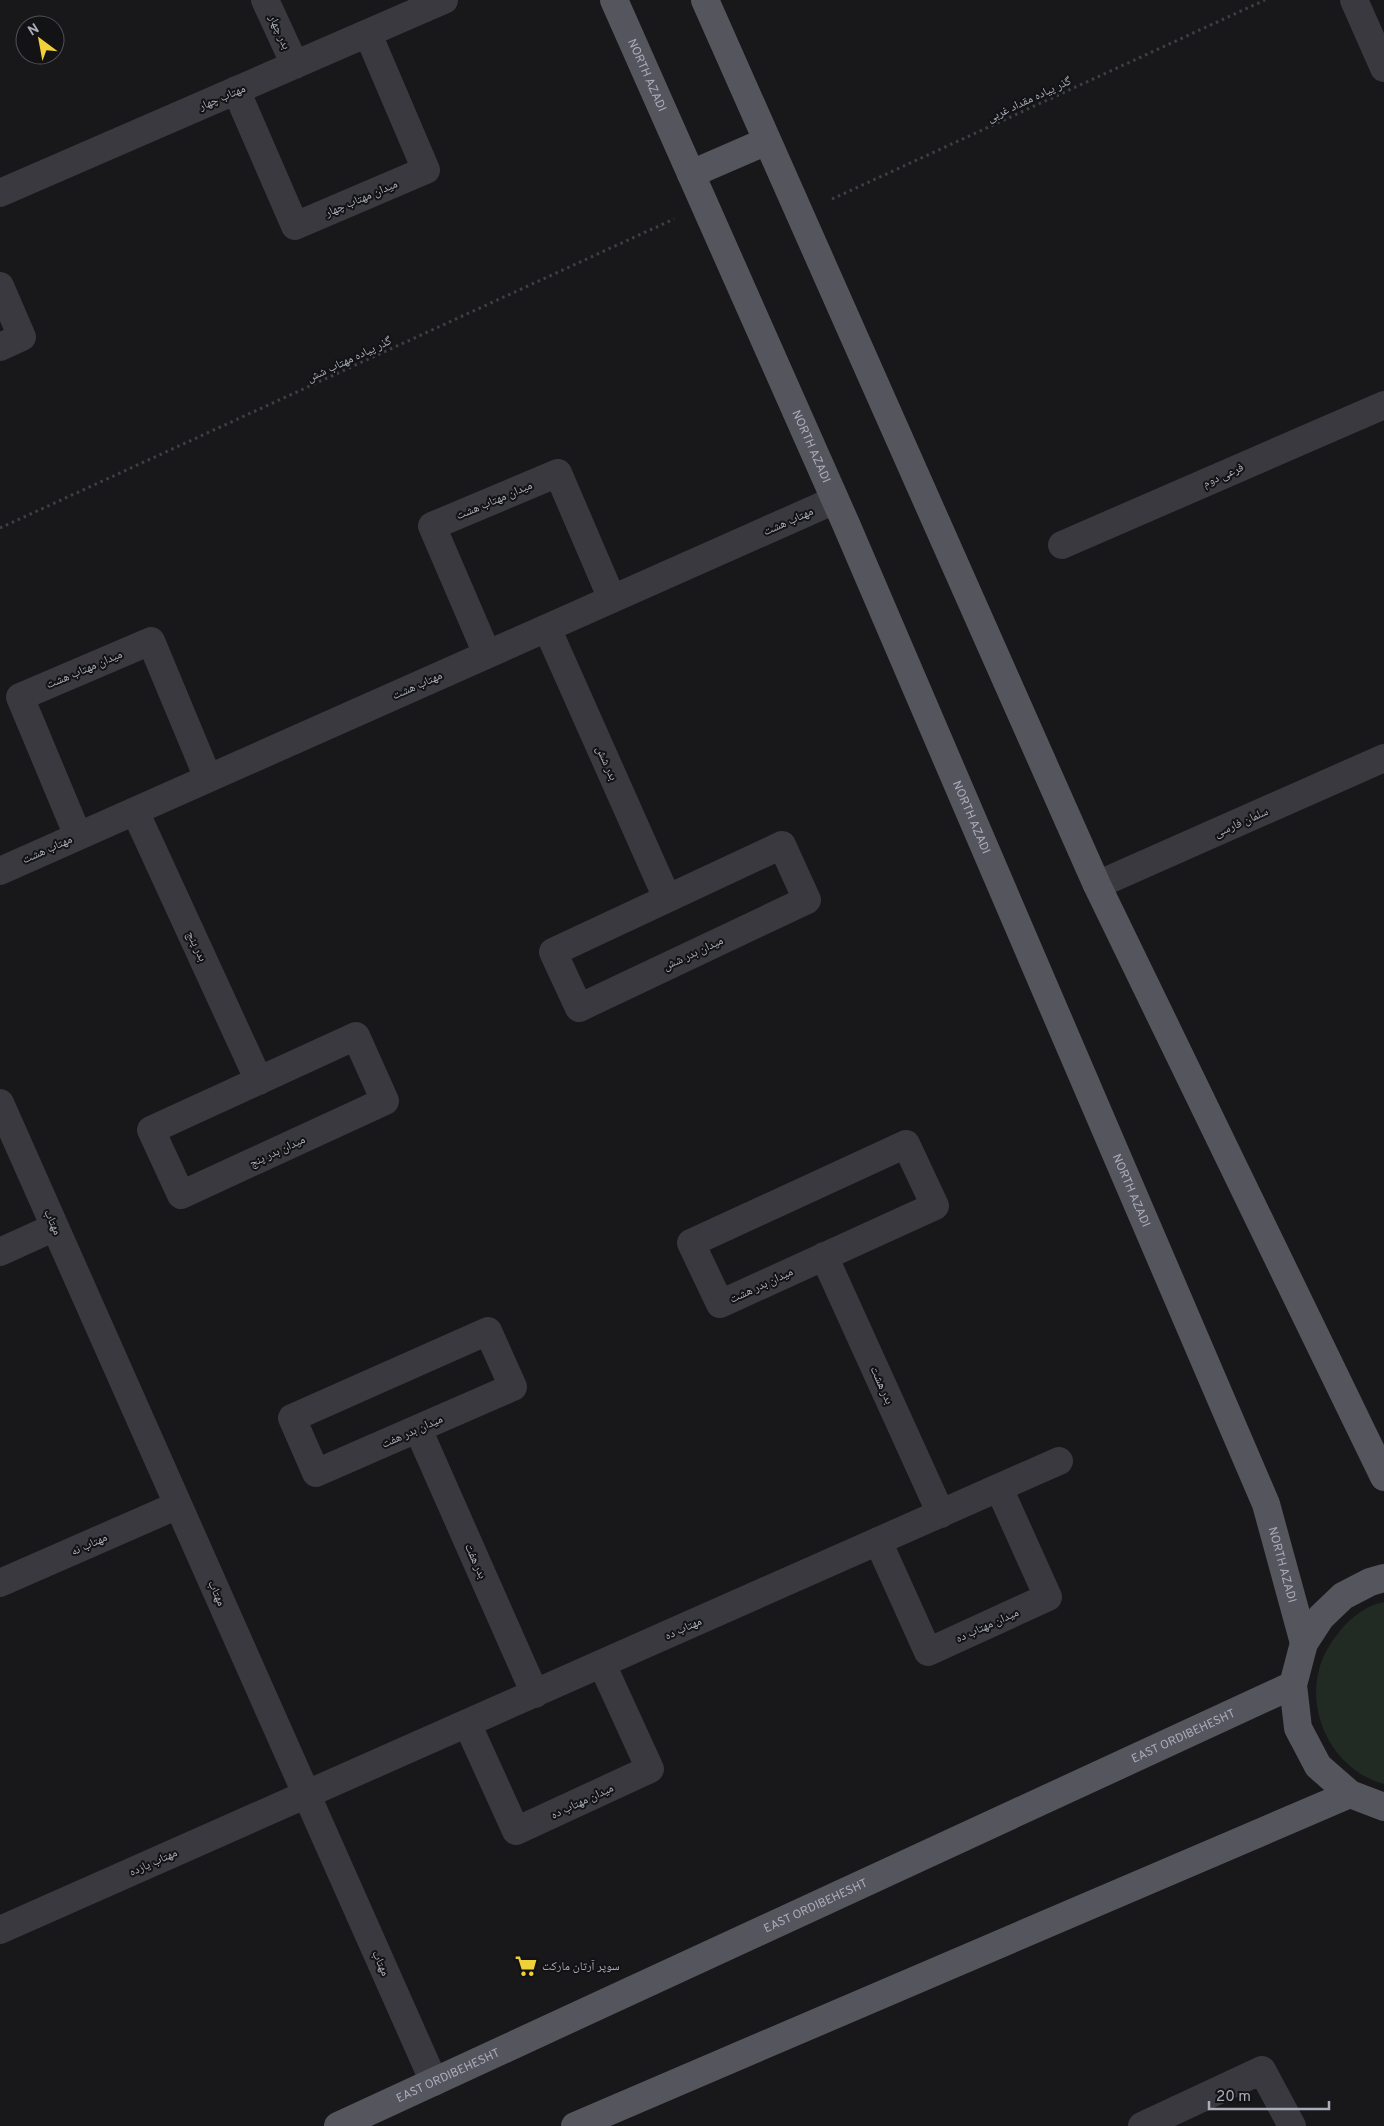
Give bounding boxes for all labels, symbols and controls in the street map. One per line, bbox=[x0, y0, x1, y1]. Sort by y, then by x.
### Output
street label: بدر چهار bbox=[264, 12, 294, 52]
north arrow bbox=[15, 15, 65, 65]
text: N bbox=[25, 20, 43, 40]
street label: NORTH AZADI bbox=[623, 36, 669, 114]
street label: گذر پیاده مقداد غربی bbox=[985, 73, 1074, 126]
street label: مهتاب چهار bbox=[196, 81, 248, 115]
street label: میدان مهتاب چهار bbox=[322, 176, 400, 222]
street label: گذر پیاده مهتاب شش bbox=[304, 333, 394, 387]
street label: NORTH AZADI bbox=[788, 408, 834, 486]
street label: فرعی دوم bbox=[1200, 460, 1247, 492]
street label: میدان مهتاب هشت bbox=[454, 478, 535, 524]
street label: مهتاب هشت bbox=[761, 504, 816, 540]
street label: میدان مهتاب هشت bbox=[44, 647, 125, 693]
street label: مهتاب هشت bbox=[390, 668, 445, 704]
street label: بدر شش bbox=[591, 743, 621, 783]
street label: NORTH AZADI bbox=[948, 779, 993, 857]
street label: سلمان فارسی bbox=[1212, 804, 1271, 842]
street label: مهتاب هشت bbox=[20, 832, 75, 868]
street label: بدر پنج bbox=[182, 929, 210, 964]
street label: میدان بدر شش bbox=[661, 933, 726, 975]
street label: میدان بدر پنج bbox=[247, 1132, 308, 1172]
street label: NORTH AZADI bbox=[1108, 1152, 1153, 1230]
street label: مهتاب bbox=[39, 1207, 65, 1238]
street label: میدان بدر هشت bbox=[727, 1264, 796, 1308]
street label: بدر هشت bbox=[866, 1364, 897, 1407]
street label: میدان بدر هفت bbox=[379, 1411, 445, 1452]
street label: NORTH AZADI bbox=[1264, 1525, 1300, 1605]
street label: مهتاب نه bbox=[69, 1530, 110, 1560]
street label: بدر هفت bbox=[460, 1541, 490, 1582]
street label: مهتاب bbox=[203, 1578, 229, 1609]
street label: میدان مهتاب ده bbox=[953, 1605, 1022, 1647]
street label: مهتاب ده bbox=[662, 1614, 705, 1644]
street label: EAST ORDIBEHESHT bbox=[1129, 1706, 1238, 1767]
street label: میدان مهتاب ده bbox=[548, 1780, 616, 1823]
street label: مهتاب یازده bbox=[127, 1845, 180, 1881]
street label: EAST ORDIBEHESHT bbox=[761, 1876, 870, 1937]
street label: مهتاب bbox=[367, 1948, 393, 1979]
supermarket icon: سوپر آرتان مارکت bbox=[513, 1953, 539, 1979]
place label: سوپر آرتان مارکت bbox=[542, 1959, 620, 1975]
street label: EAST ORDIBEHESHT bbox=[394, 2045, 503, 2107]
scale bar bbox=[1209, 2078, 1329, 2110]
text: 20 m bbox=[1216, 2088, 1251, 2107]

